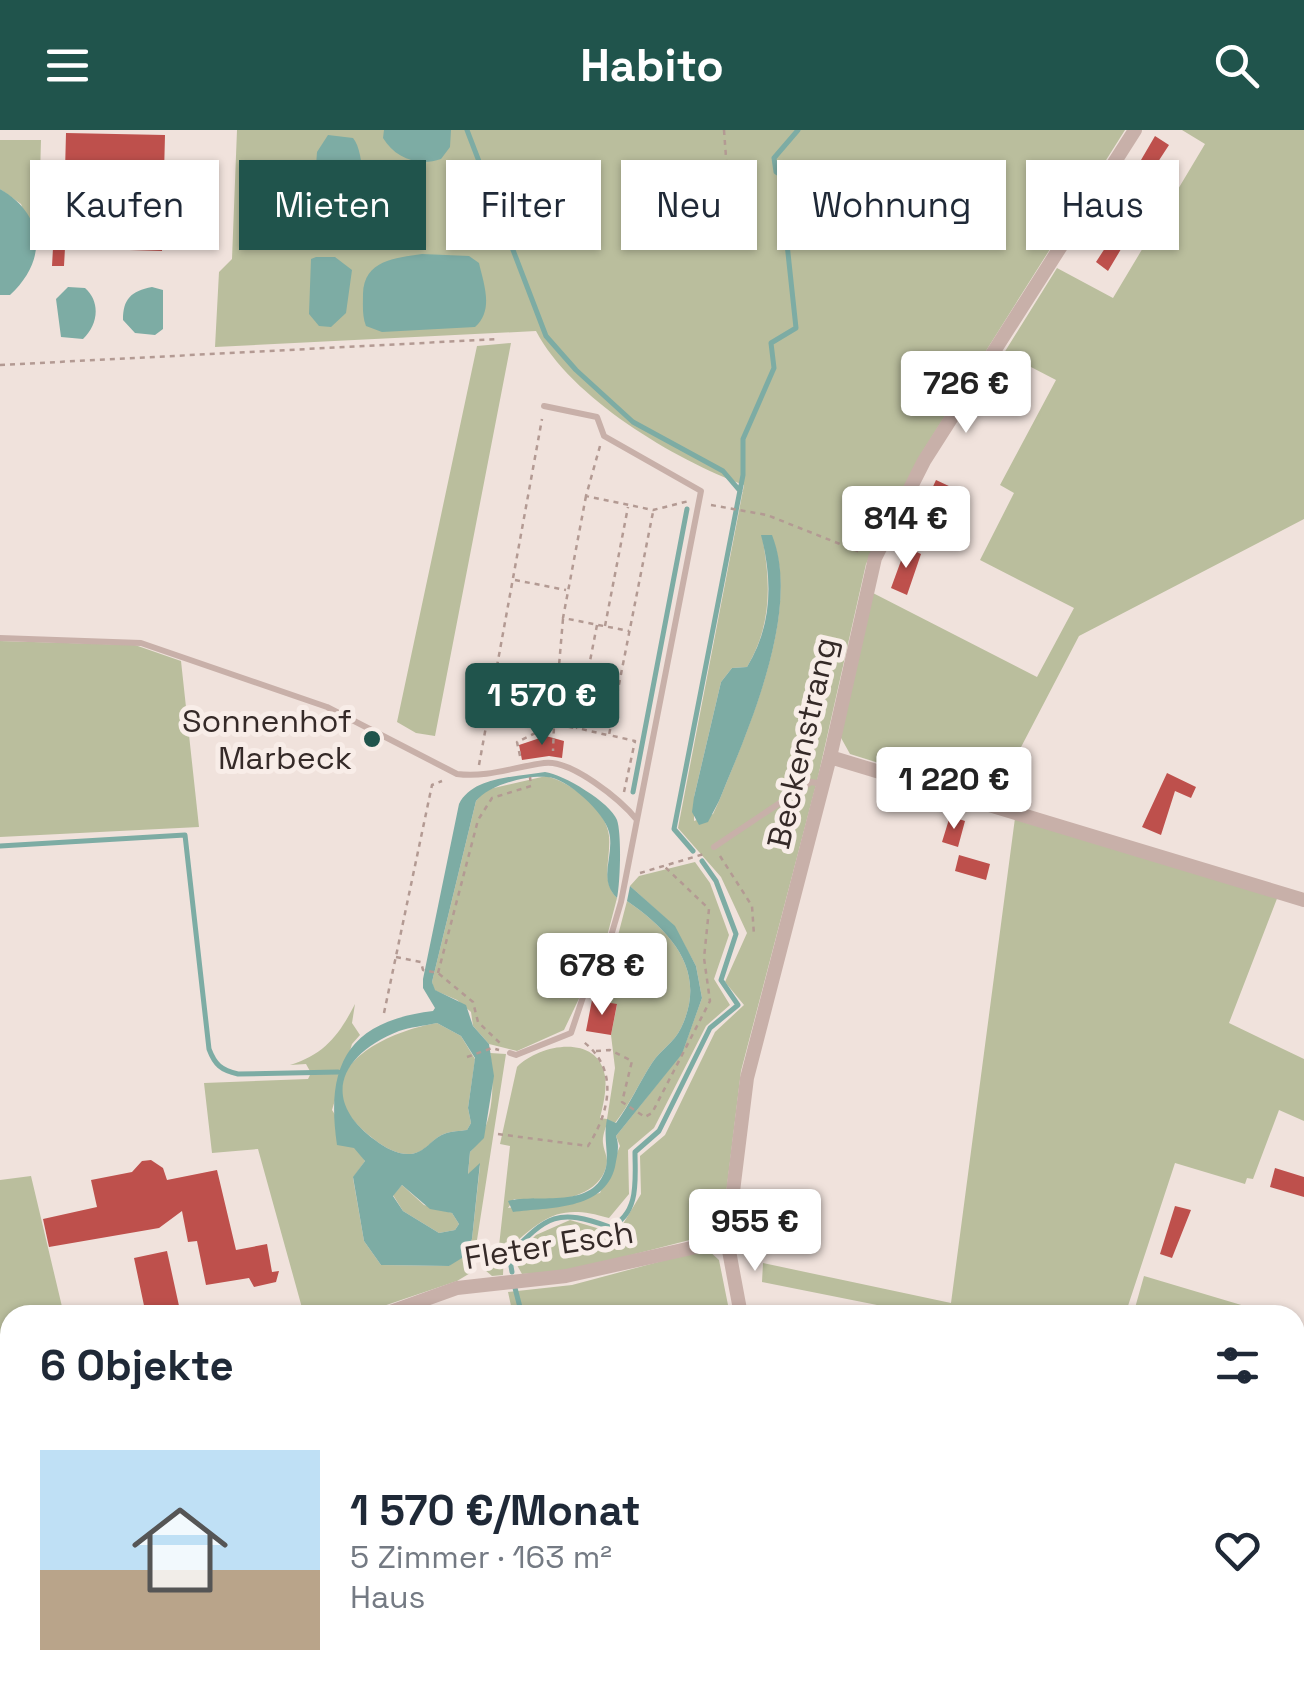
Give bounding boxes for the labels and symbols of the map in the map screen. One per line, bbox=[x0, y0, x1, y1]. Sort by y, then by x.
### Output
pin: 726 € bbox=[896, 351, 1036, 436]
pin: 814 € bbox=[836, 486, 976, 571]
street label: Beckenstrang bbox=[758, 634, 846, 852]
pin: 1 570 € bbox=[450, 663, 634, 748]
place label: Sonnenhof Marbeck bbox=[182, 701, 352, 778]
marker: Sonnenhof Marbeck bbox=[361, 728, 383, 750]
pin: 1 220 € bbox=[862, 747, 1046, 832]
pin: 678 € bbox=[532, 933, 672, 1018]
pin: 955 € bbox=[685, 1189, 825, 1274]
street label: Fleter Esch bbox=[462, 1212, 636, 1278]

